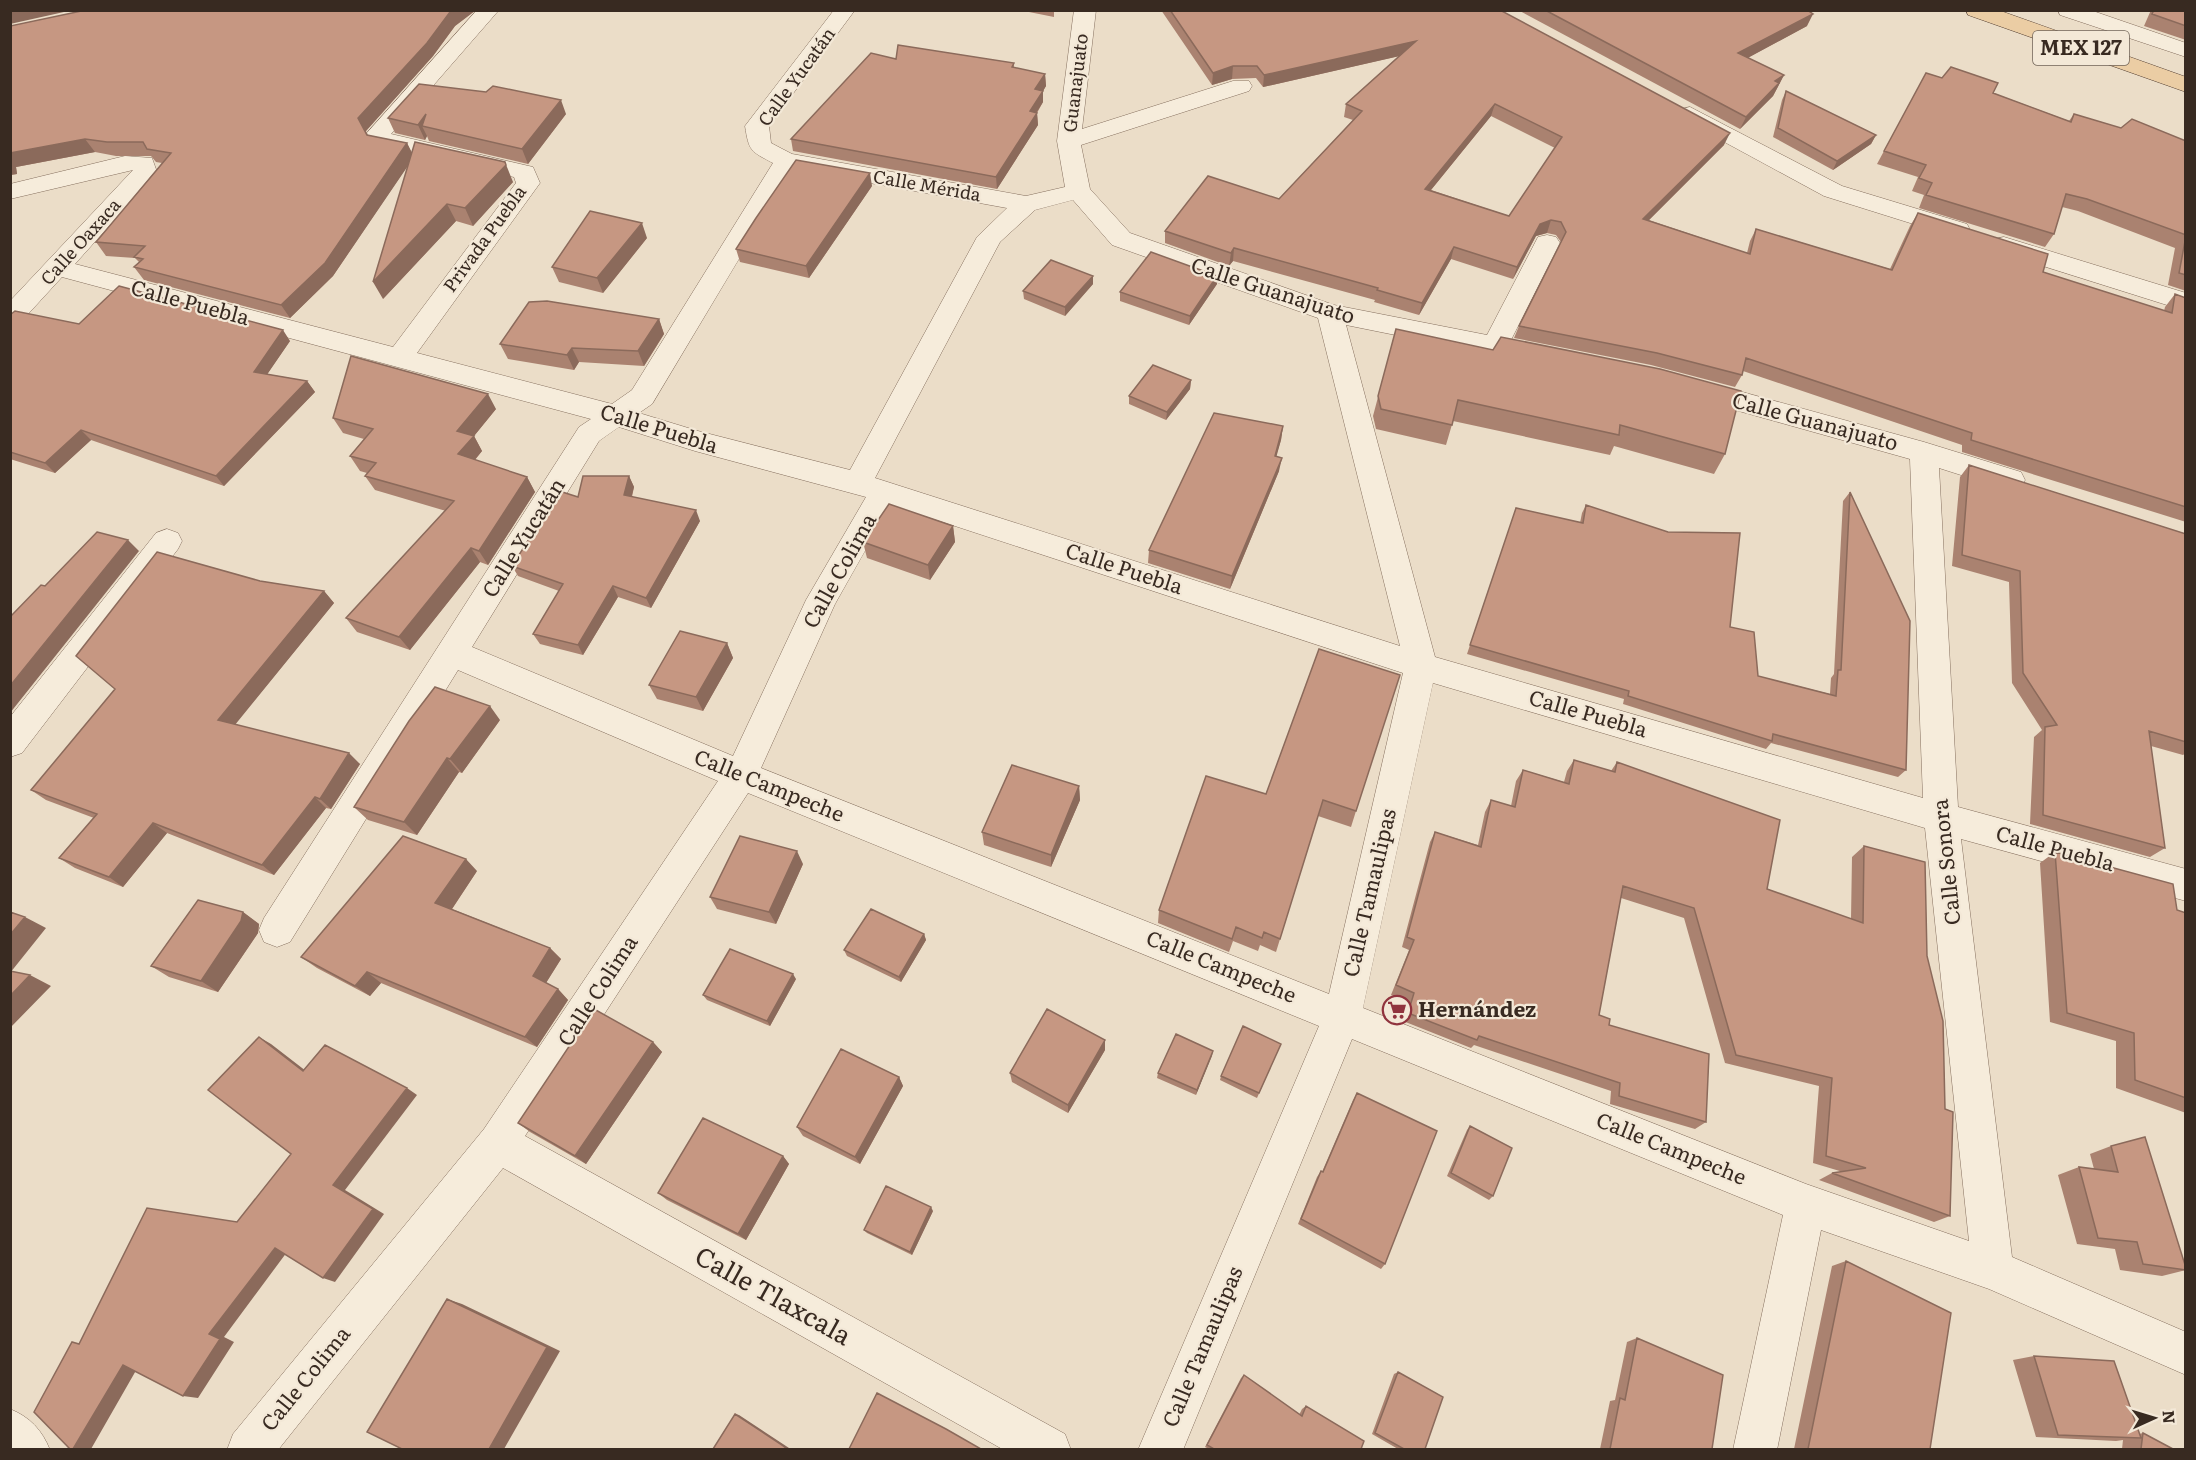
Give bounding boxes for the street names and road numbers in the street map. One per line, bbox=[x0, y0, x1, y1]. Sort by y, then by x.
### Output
street label: Calle Yucatán bbox=[751, 21, 841, 131]
road number: MEX 127 bbox=[2033, 31, 2129, 65]
street label: Guanajuato bbox=[1055, 32, 1094, 134]
street label: Calle Mérida bbox=[871, 162, 984, 207]
street label: Privada Puebla bbox=[436, 179, 532, 297]
street label: Calle Oaxaca bbox=[33, 191, 127, 290]
street label: Calle Guanajuato bbox=[1188, 247, 1360, 330]
street label: Calle Puebla bbox=[128, 270, 254, 331]
street label: Calle Guanajuato bbox=[1729, 383, 1902, 457]
street label: Calle Puebla bbox=[597, 394, 723, 459]
street label: Calle Yucatán bbox=[473, 471, 571, 603]
street label: Calle Colima bbox=[793, 506, 883, 633]
street label: Calle Puebla bbox=[1062, 533, 1188, 600]
street label: Calle Puebla bbox=[1526, 680, 1652, 743]
street label: Calle Campeche bbox=[690, 739, 850, 828]
street label: Calle Sonora bbox=[1922, 797, 1967, 927]
street label: Calle Tamaulipas bbox=[1333, 805, 1402, 980]
street label: Calle Puebla bbox=[1993, 816, 2119, 877]
street label: Calle Campeche bbox=[1142, 920, 1302, 1009]
street label: Calle Colima bbox=[548, 927, 644, 1051]
street label: Calle Campeche bbox=[1592, 1102, 1752, 1191]
street label: Calle Tlaxcala bbox=[689, 1235, 860, 1353]
street label: Calle Tamaulipas bbox=[1153, 1261, 1249, 1431]
street label: Calle Colima bbox=[252, 1318, 357, 1437]

